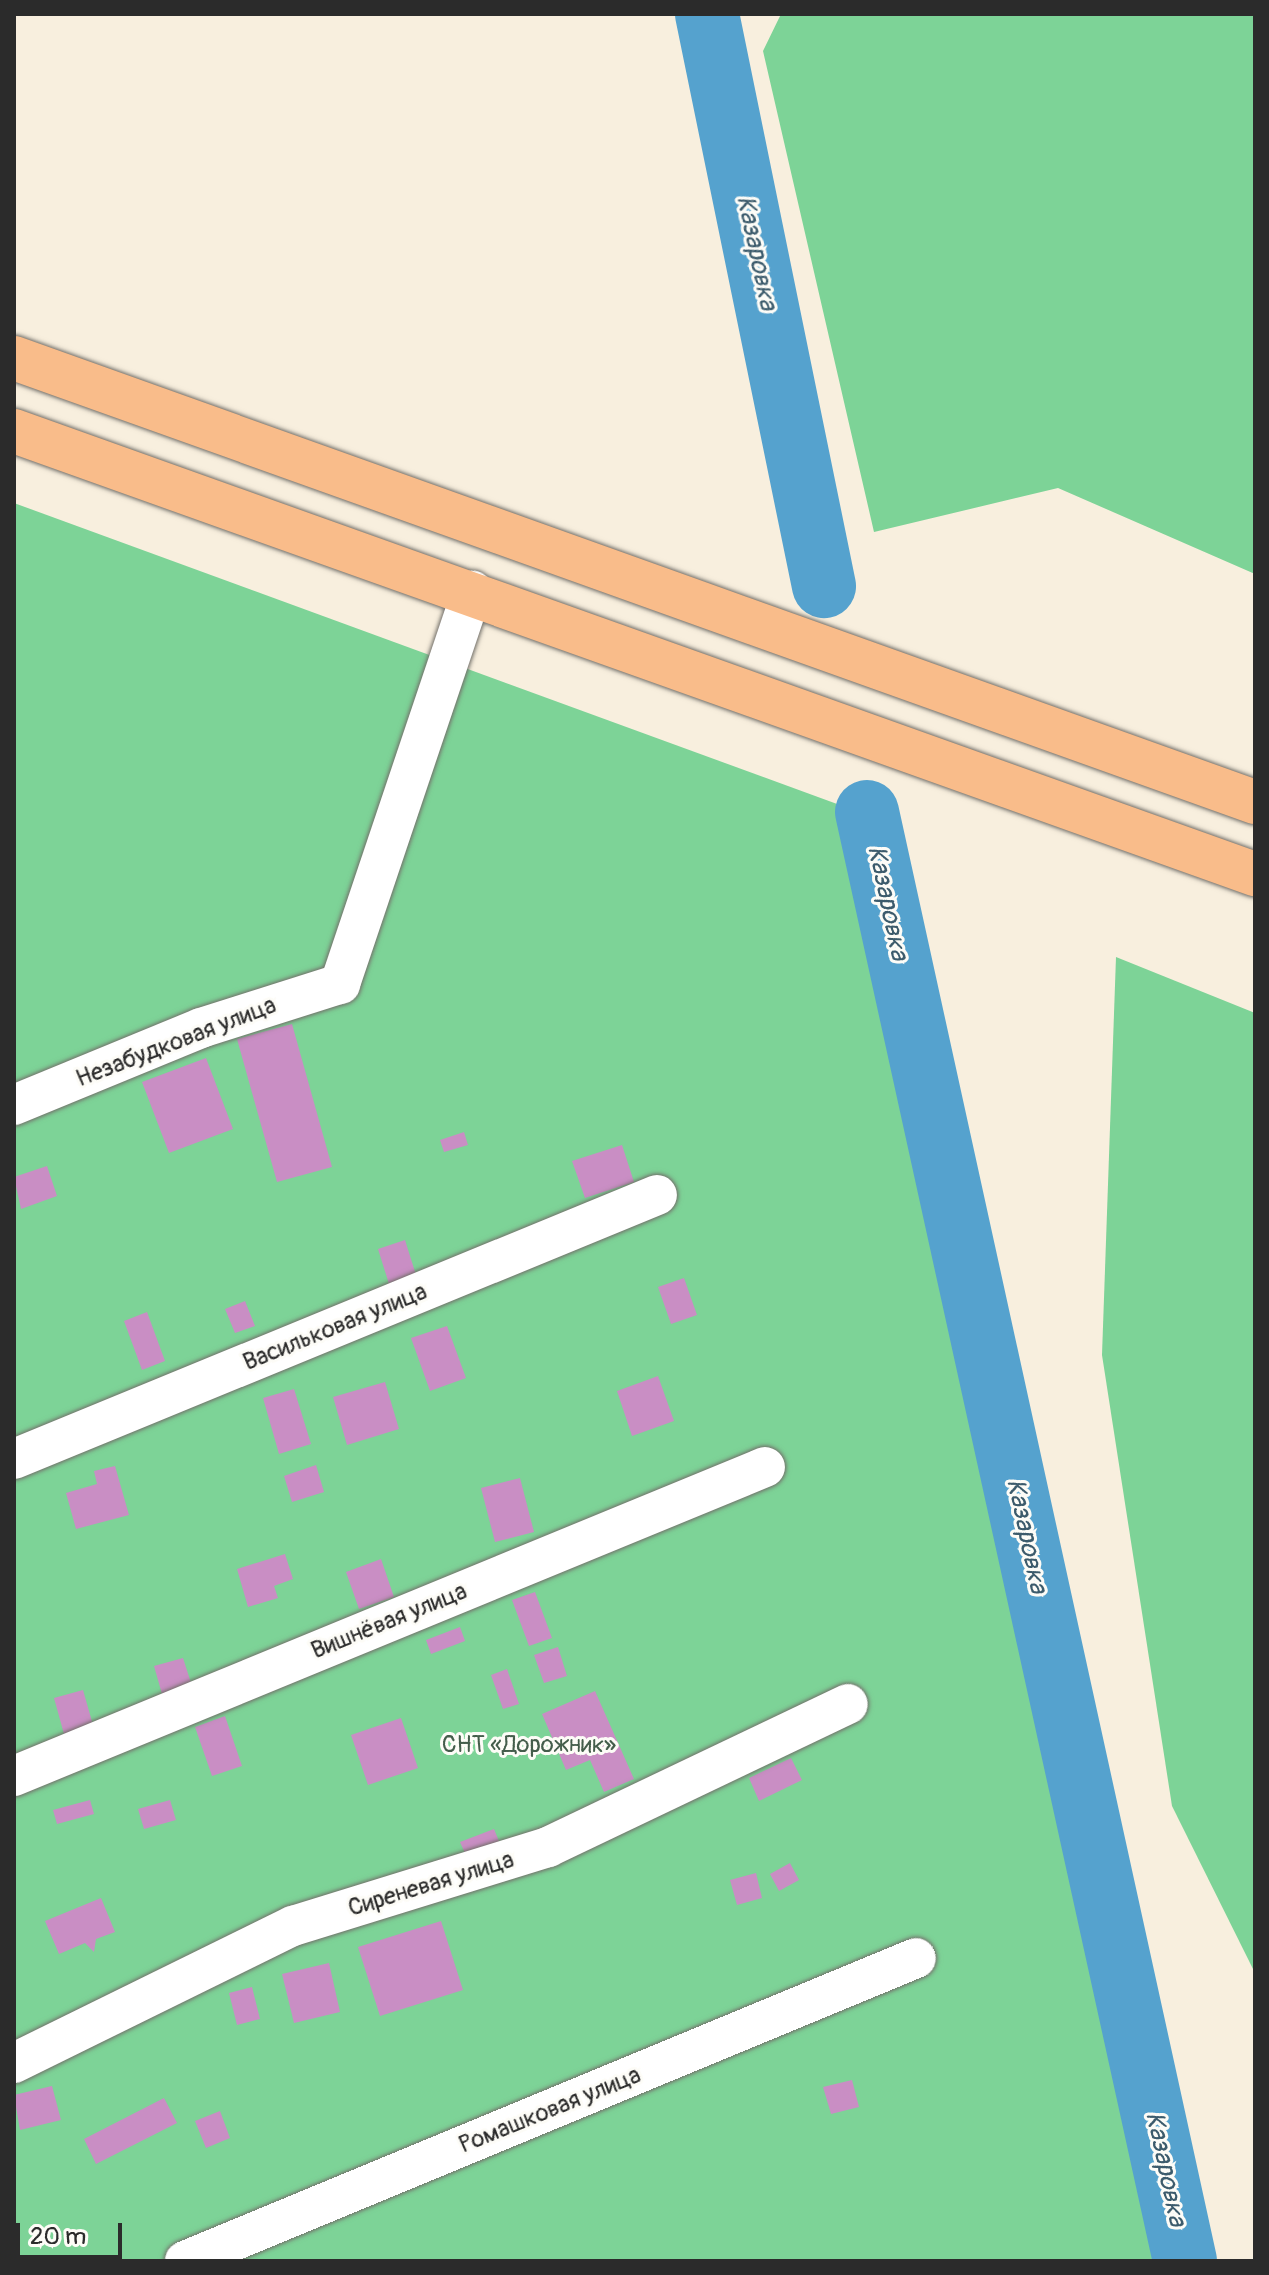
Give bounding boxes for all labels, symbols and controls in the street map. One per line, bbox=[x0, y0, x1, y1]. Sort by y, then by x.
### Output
water label: Казаровка bbox=[729, 193, 783, 313]
water label: Казаровка bbox=[860, 843, 914, 963]
street label: Незабудковая улица bbox=[72, 991, 280, 1093]
street label: Васильковая улица bbox=[239, 1277, 431, 1377]
water label: Казаровка bbox=[999, 1476, 1053, 1596]
street label: Вишнёвая улица bbox=[307, 1577, 471, 1665]
park label: СНТ «Дорожник» bbox=[442, 1731, 616, 1759]
street label: Сиреневая улица bbox=[345, 1845, 517, 1923]
street label: Ромашковая улица bbox=[455, 2060, 645, 2160]
water label: Казаровка bbox=[1138, 2109, 1192, 2229]
scale bar bbox=[20, 2207, 126, 2257]
text: 20 m bbox=[30, 2222, 86, 2251]

